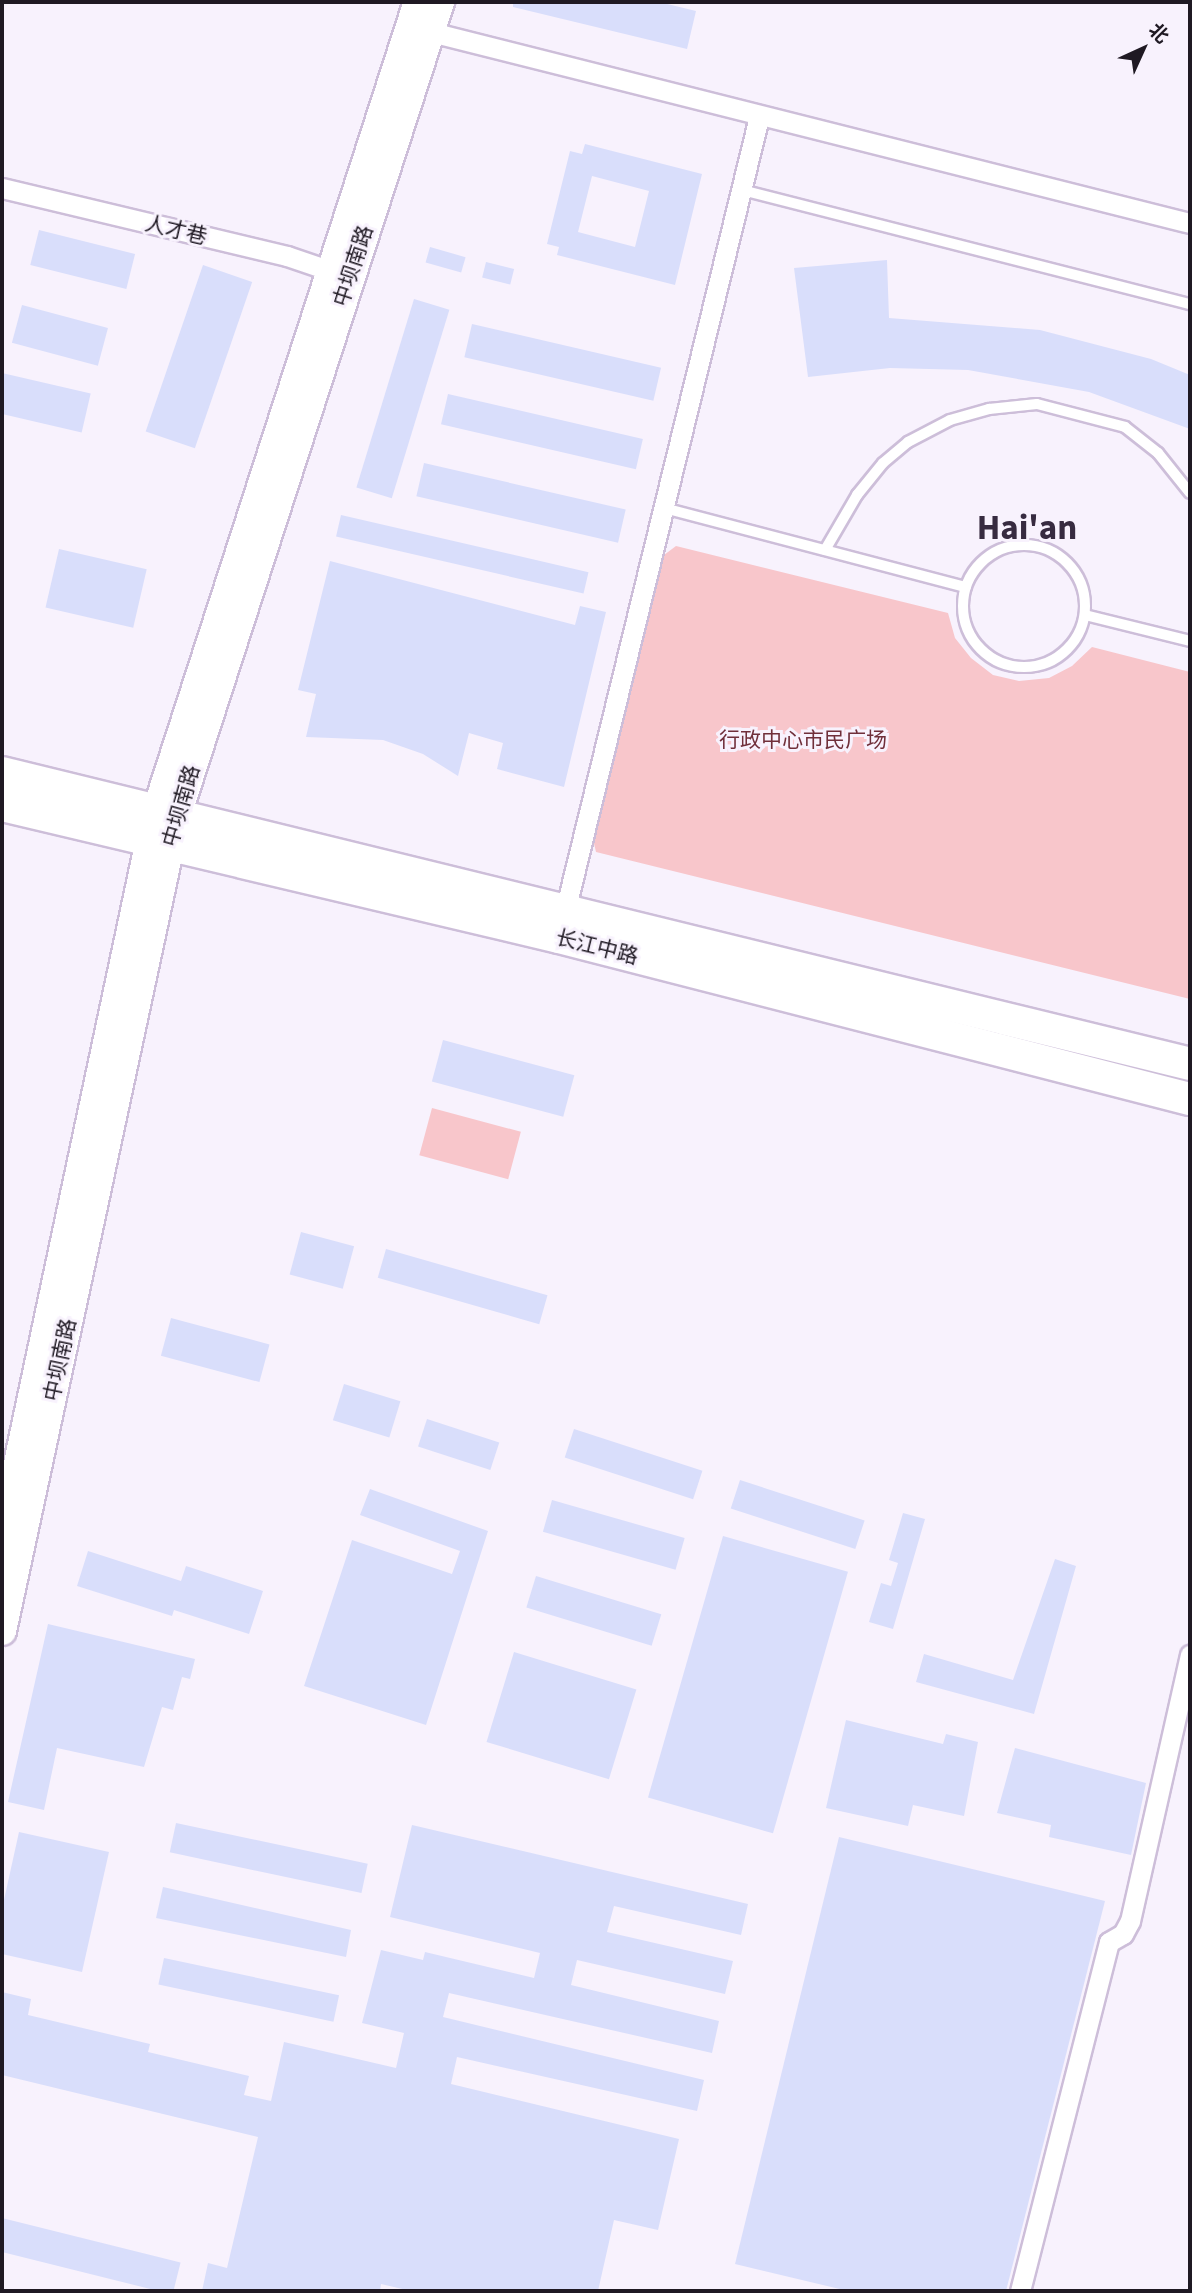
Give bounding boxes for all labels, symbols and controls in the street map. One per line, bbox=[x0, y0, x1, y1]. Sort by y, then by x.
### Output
north arrow bbox=[1108, 14, 1178, 84]
text: 北 bbox=[1142, 18, 1174, 50]
street label: 人才巷 bbox=[142, 211, 210, 249]
street label: 中坝南路 bbox=[328, 222, 378, 310]
district label: Hai'an bbox=[977, 507, 1077, 549]
park label: 行政中心市民广场 bbox=[719, 727, 887, 753]
street label: 中坝南路 bbox=[157, 762, 205, 850]
street label: 长江中路 bbox=[553, 925, 641, 969]
street label: 中坝南路 bbox=[39, 1316, 81, 1404]

